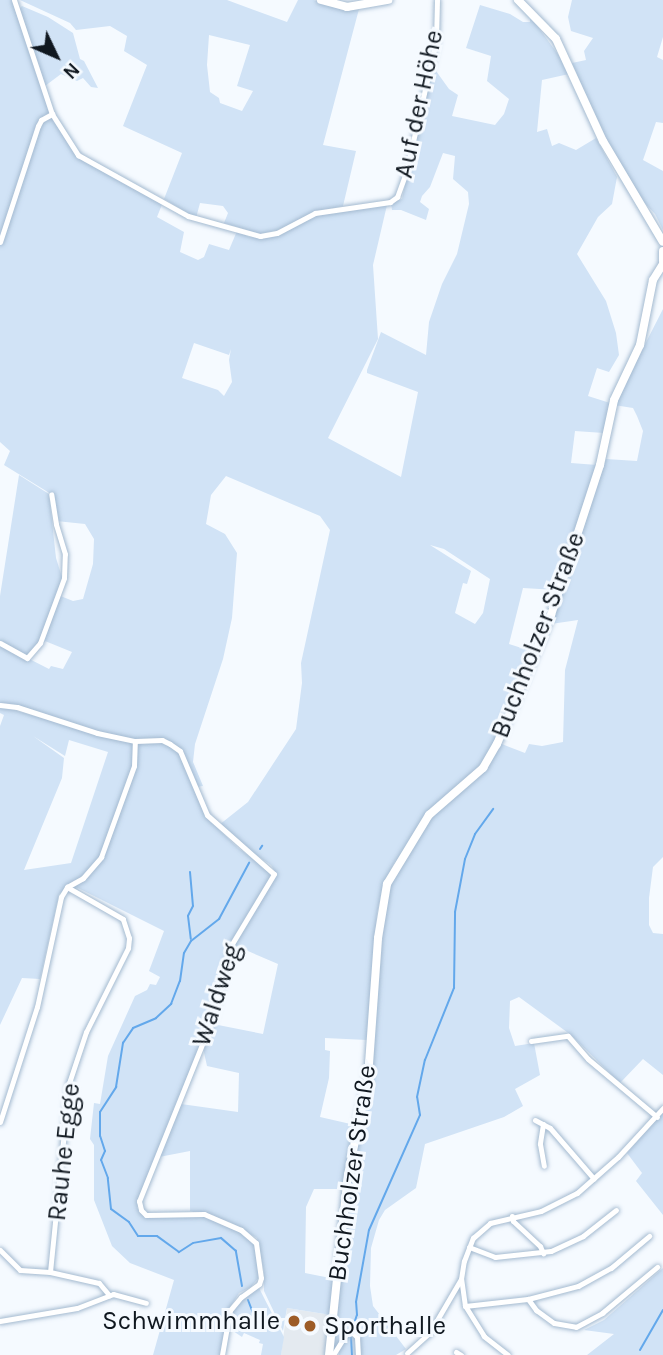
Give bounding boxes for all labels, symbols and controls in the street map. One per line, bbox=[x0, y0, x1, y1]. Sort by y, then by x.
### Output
north arrow bbox=[21, 21, 91, 91]
street label: Auf der Höhe bbox=[388, 27, 450, 181]
text: N bbox=[58, 58, 84, 83]
street label: Buchholzer Straße bbox=[484, 528, 592, 742]
street label: Waldweg bbox=[186, 940, 248, 1050]
street label: Buchholzer Straße bbox=[321, 1063, 383, 1283]
street label: Rauhe Egge bbox=[41, 1081, 87, 1223]
place label: Schwimmhalle bbox=[102, 1305, 280, 1337]
place label: Sporthalle bbox=[324, 1310, 446, 1342]
marker: Schwimmhalle bbox=[286, 1313, 302, 1329]
marker: Sporthalle bbox=[302, 1318, 318, 1334]

